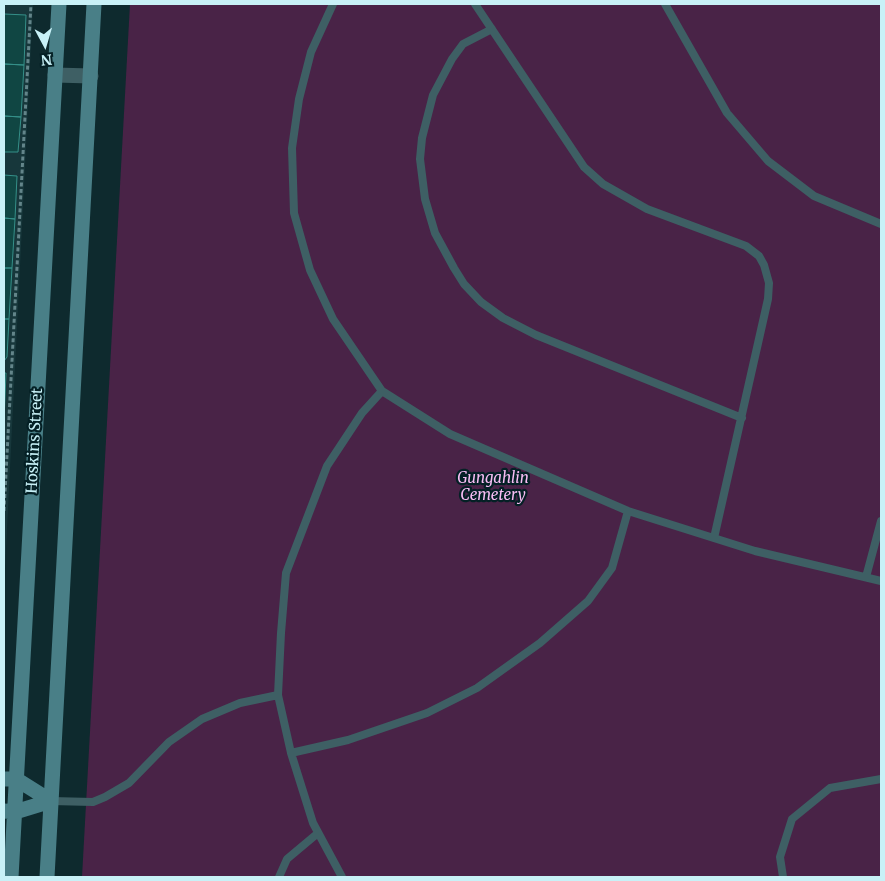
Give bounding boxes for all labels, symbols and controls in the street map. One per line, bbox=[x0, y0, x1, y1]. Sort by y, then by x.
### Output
north arrow bbox=[20, 20, 70, 70]
text: N bbox=[40, 50, 53, 69]
street label: Hoskins Street bbox=[23, 388, 47, 494]
park label: Gungahlin Cemetery bbox=[457, 470, 529, 505]

